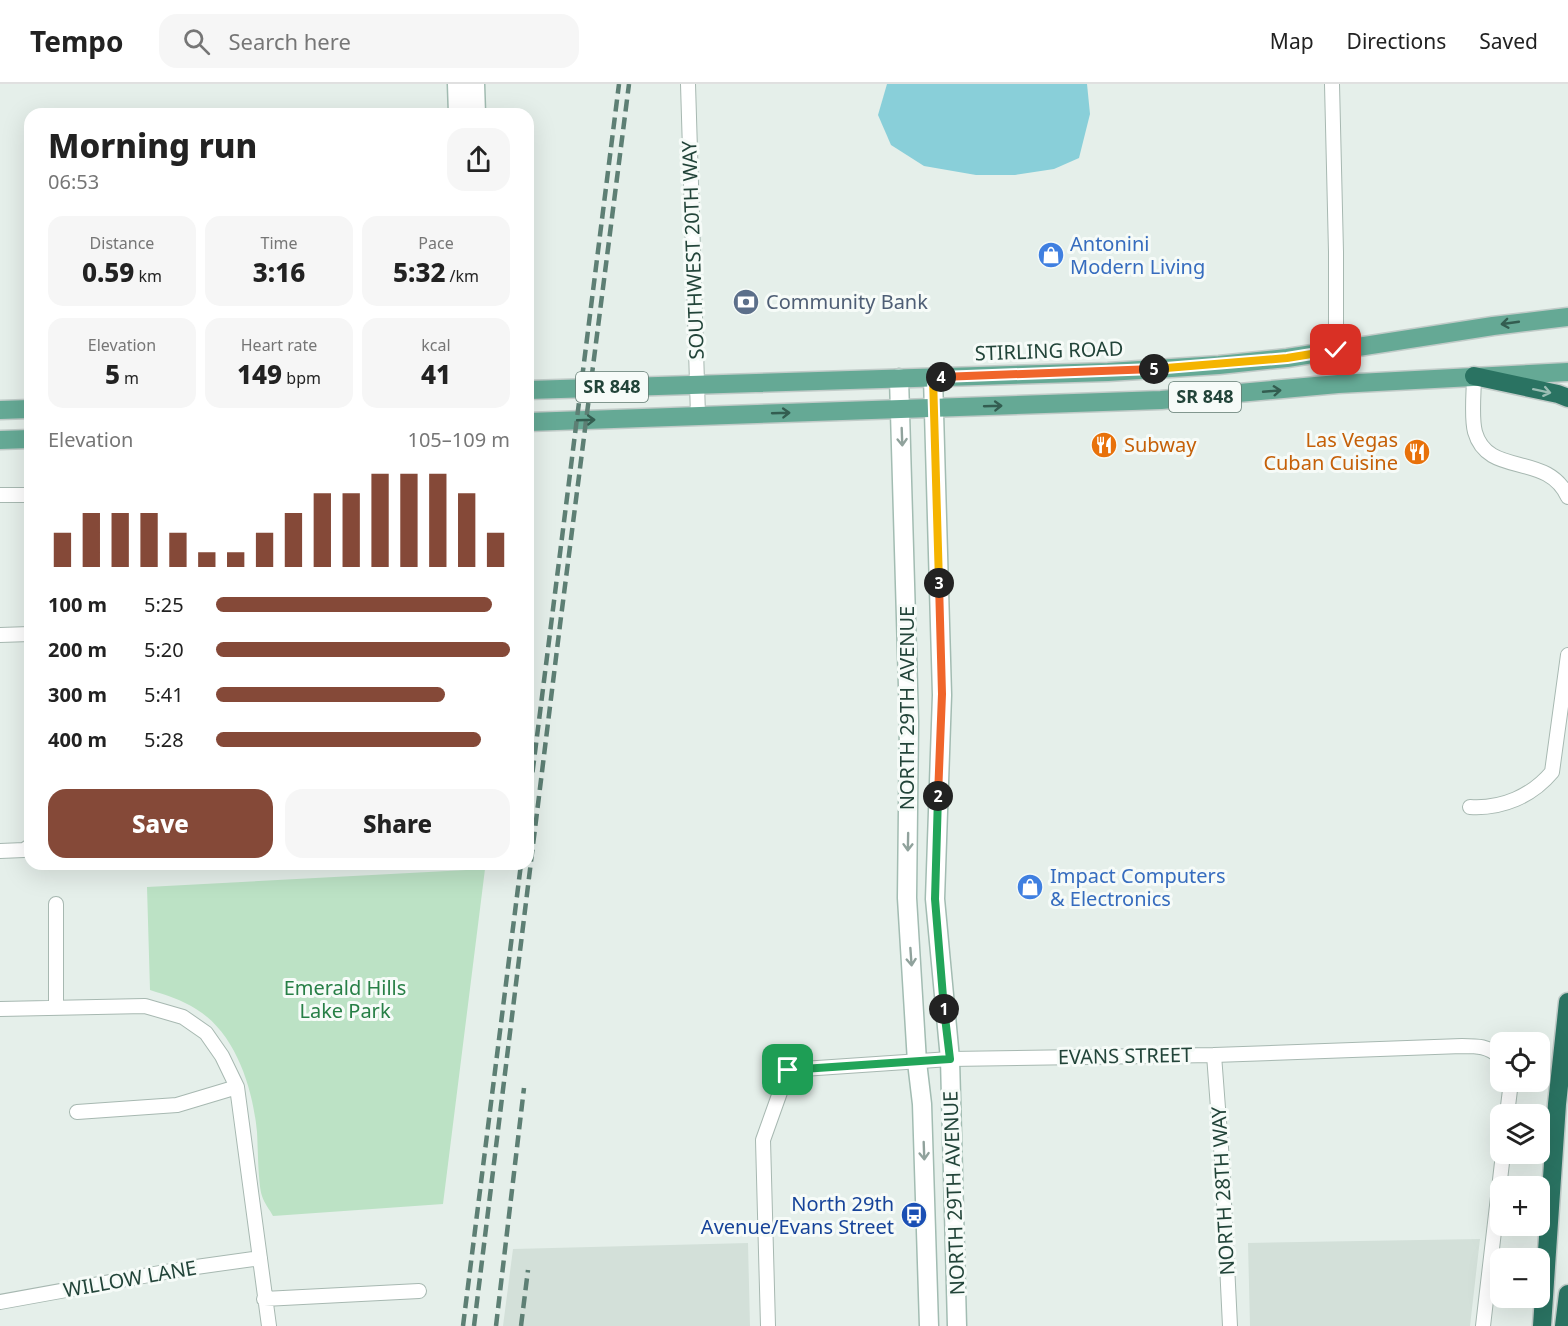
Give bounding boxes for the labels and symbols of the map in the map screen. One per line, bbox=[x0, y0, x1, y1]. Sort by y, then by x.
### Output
street label: SOUTHWEST 20TH WAY bbox=[675, 139, 710, 360]
place label: Antonini Modern Living bbox=[1070, 230, 1205, 280]
shop icon: Antonini Modern Living bbox=[1036, 240, 1066, 270]
bank icon: Community Bank bbox=[731, 287, 761, 317]
place label: Community Bank bbox=[766, 288, 928, 315]
one-way arrow bbox=[1500, 318, 1520, 329]
pin bbox=[1310, 324, 1361, 375]
street label: STIRLING ROAD bbox=[974, 334, 1124, 367]
pin: 5 bbox=[1139, 354, 1169, 384]
pin: 4 bbox=[926, 362, 956, 392]
road number: SR 848 bbox=[576, 372, 648, 402]
road number: SR 848 bbox=[1169, 382, 1241, 412]
one-way arrow bbox=[1261, 385, 1281, 396]
one-way arrow bbox=[1532, 385, 1551, 397]
one-way arrow bbox=[983, 400, 1003, 411]
one-way arrow bbox=[771, 407, 791, 419]
one-way arrow bbox=[576, 415, 596, 426]
one-way arrow bbox=[896, 426, 907, 446]
place label: Las Vegas Cuban Cuisine bbox=[1263, 426, 1398, 476]
restaurant icon: Subway bbox=[1089, 430, 1119, 460]
place label: Subway bbox=[1124, 431, 1197, 458]
restaurant icon: Las Vegas Cuban Cuisine bbox=[1402, 437, 1432, 467]
pin: 3 bbox=[924, 568, 954, 598]
street label: NORTH 29TH AVENUE bbox=[893, 606, 920, 810]
pin: 2 bbox=[923, 781, 953, 811]
one-way arrow bbox=[902, 831, 914, 851]
place label: Impact Computers & Electronics bbox=[1050, 862, 1225, 912]
shop icon: Impact Computers & Electronics bbox=[1015, 872, 1045, 902]
one-way arrow bbox=[906, 946, 917, 966]
park label: Emerald Hills Lake Park bbox=[284, 974, 406, 1024]
pin: 1 bbox=[929, 994, 959, 1024]
street label: EVANS STREET bbox=[1058, 1041, 1192, 1070]
pin bbox=[762, 1044, 813, 1095]
street label: NORTH 29TH AVENUE bbox=[936, 1090, 971, 1296]
street label: NORTH 28TH WAY bbox=[1205, 1105, 1240, 1276]
one-way arrow bbox=[918, 1141, 930, 1161]
place label: North 29th Avenue/Evans Street bbox=[701, 1190, 894, 1240]
bus stop icon: North 29th Avenue/Evans Street bbox=[899, 1200, 929, 1230]
street label: WILLOW LANE bbox=[61, 1254, 199, 1304]

